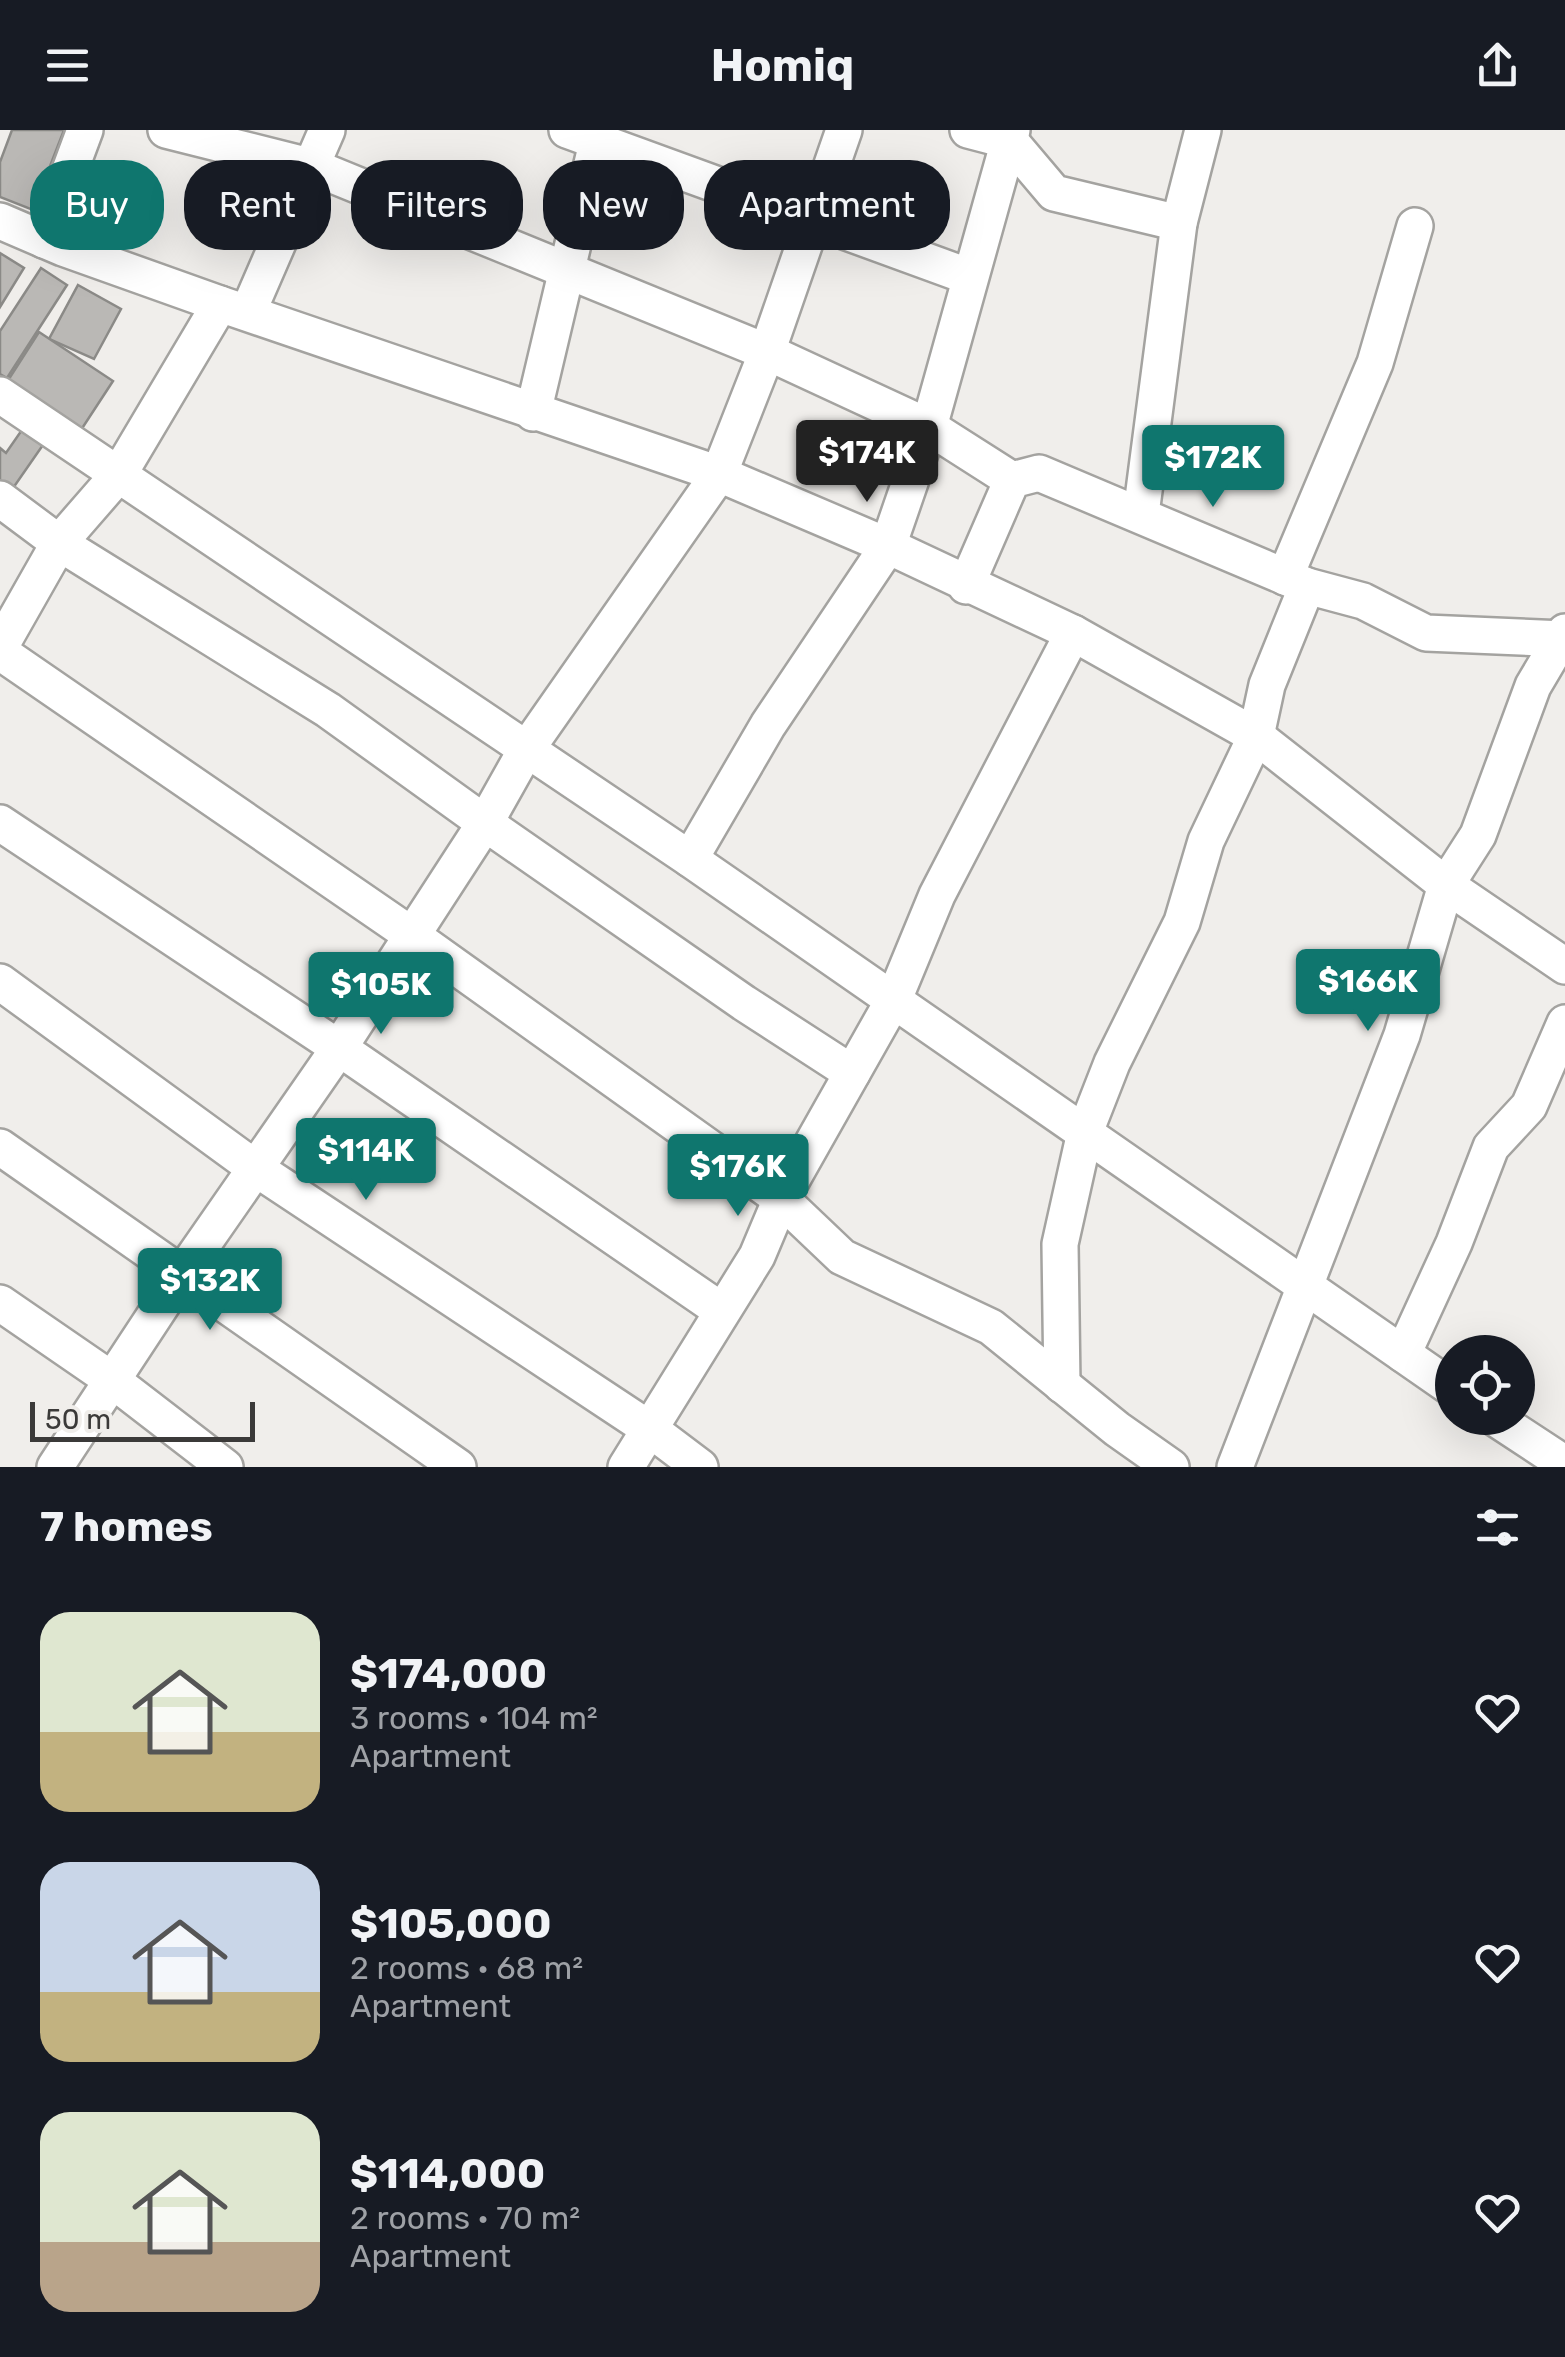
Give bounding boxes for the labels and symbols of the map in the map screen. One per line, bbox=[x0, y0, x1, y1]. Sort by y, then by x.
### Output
pin: $174K bbox=[797, 420, 937, 505]
pin: $172K bbox=[1143, 425, 1283, 510]
pin: $166K bbox=[1298, 949, 1438, 1034]
pin: $105K bbox=[311, 952, 451, 1037]
pin: $114K bbox=[296, 1118, 436, 1203]
pin: $176K bbox=[668, 1134, 808, 1219]
pin: $132K bbox=[140, 1248, 280, 1333]
scale bar bbox=[30, 1397, 255, 1442]

